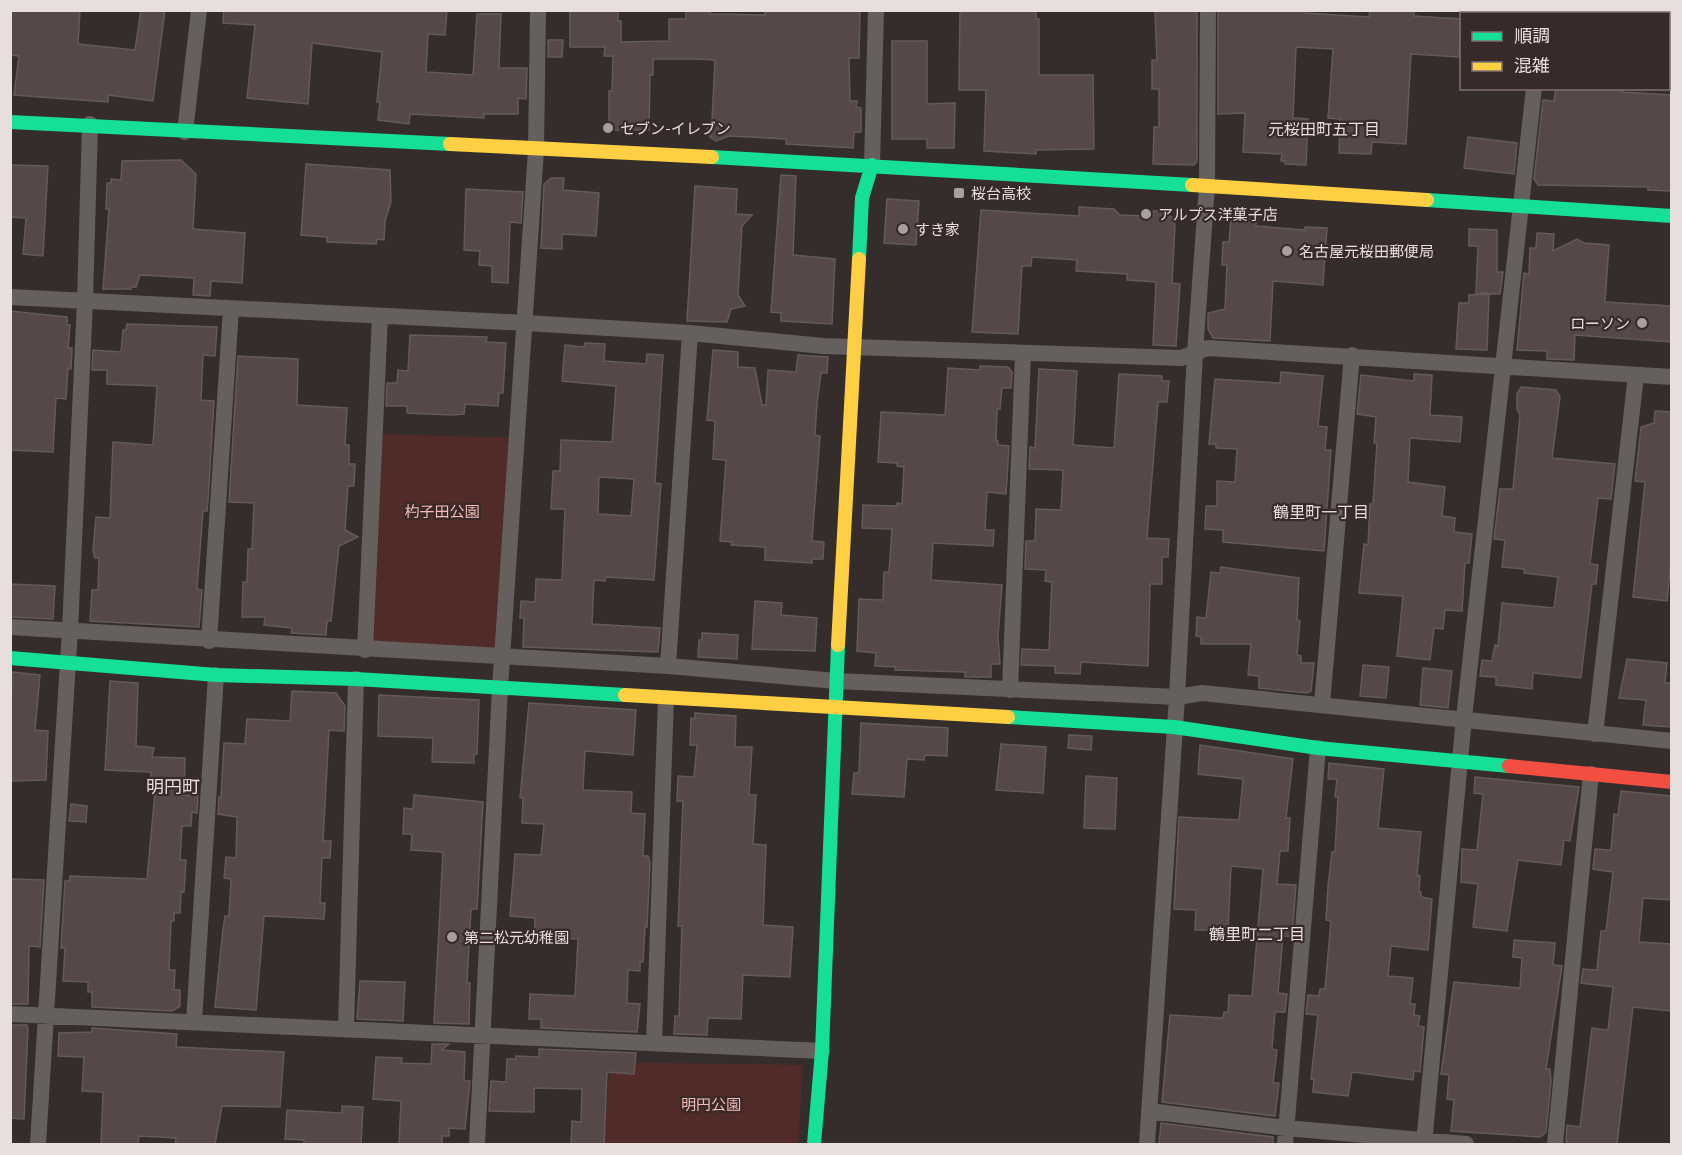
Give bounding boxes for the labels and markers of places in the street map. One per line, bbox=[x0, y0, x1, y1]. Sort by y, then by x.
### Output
place label: セブン-イレブン bbox=[620, 119, 731, 138]
marker: セブン-イレブン bbox=[601, 121, 615, 135]
place label: 桜台高校 bbox=[971, 184, 1031, 203]
marker: 桜台高校 bbox=[952, 186, 966, 200]
place label: アルプス洋菓子店 bbox=[1158, 205, 1278, 224]
marker: アルプス洋菓子店 bbox=[1139, 207, 1153, 221]
place label: すき家 bbox=[915, 220, 960, 239]
marker: すき家 bbox=[896, 222, 910, 236]
place label: 名古屋元桜田郵便局 bbox=[1299, 242, 1434, 261]
marker: 名古屋元桜田郵便局 bbox=[1280, 244, 1294, 258]
place label: ローソン bbox=[1570, 314, 1630, 333]
marker: ローソン bbox=[1635, 316, 1649, 330]
place label: 第二松元幼稚園 bbox=[464, 928, 569, 947]
marker: 第二松元幼稚園 bbox=[445, 930, 459, 944]

